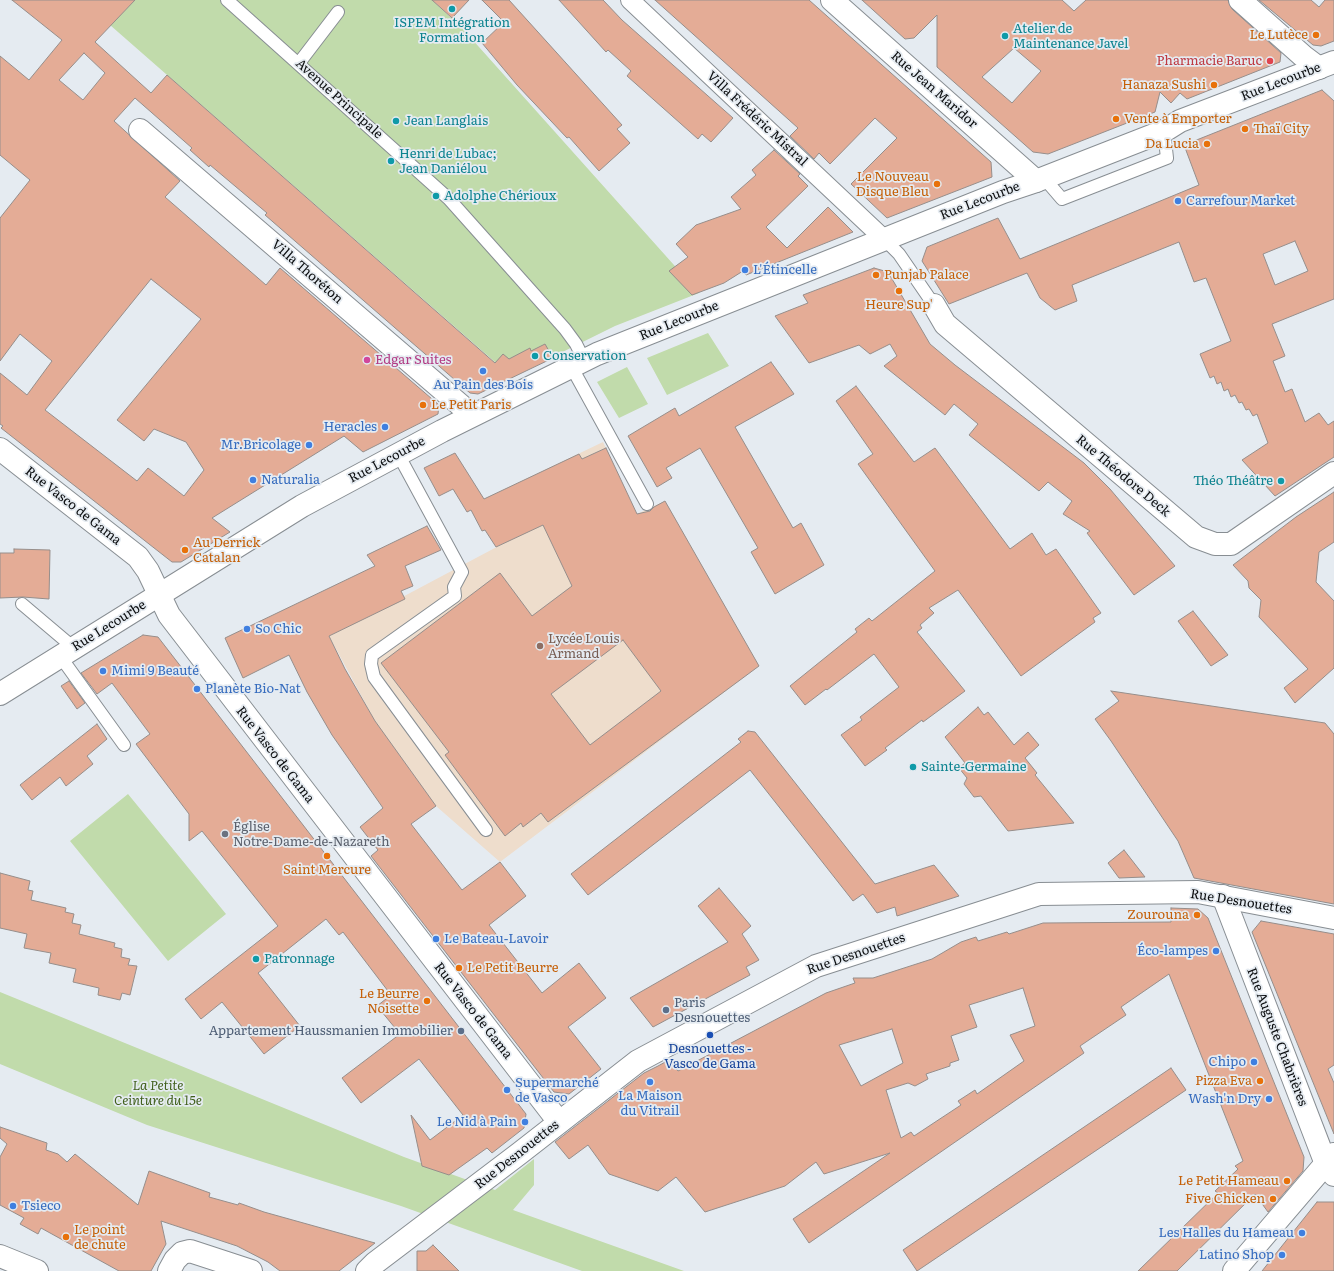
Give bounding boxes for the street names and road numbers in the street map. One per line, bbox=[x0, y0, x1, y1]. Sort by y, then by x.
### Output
street label: Rue Jean Maridor bbox=[888, 48, 980, 132]
street label: Avenue Principale bbox=[292, 56, 386, 142]
street label: Rue Lecourbe bbox=[1239, 60, 1323, 104]
street label: Villa Frédéric Mistral bbox=[703, 68, 811, 170]
street label: Rue Lecourbe bbox=[938, 179, 1022, 223]
street label: Villa Thoréton bbox=[268, 237, 346, 307]
street label: Rue Lecourbe bbox=[637, 298, 721, 344]
street label: Rue Théodore Deck bbox=[1073, 432, 1173, 520]
street label: Rue Lecourbe bbox=[346, 433, 428, 487]
street label: Rue Vasco de Gama bbox=[22, 464, 124, 548]
street label: Rue Lecourbe bbox=[69, 597, 149, 655]
street label: Rue Vasco de Gama bbox=[233, 704, 317, 806]
street label: Rue Desnouettes bbox=[1189, 886, 1293, 918]
street label: Rue Desnouettes bbox=[805, 930, 907, 978]
street label: Rue Vasco de Gama bbox=[431, 960, 515, 1062]
street label: Rue Auguste Chabrières bbox=[1243, 966, 1311, 1108]
street label: Rue Desnouettes bbox=[472, 1117, 562, 1193]

